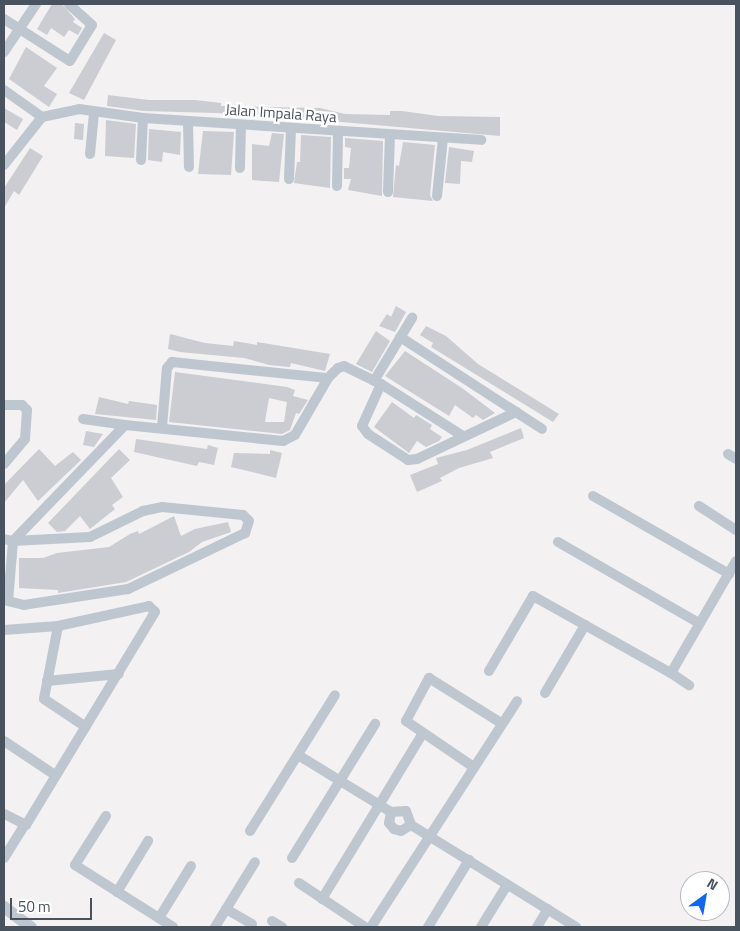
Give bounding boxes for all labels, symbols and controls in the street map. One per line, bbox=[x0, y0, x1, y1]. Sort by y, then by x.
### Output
street label: Jalan Impala Raya bbox=[225, 100, 337, 126]
north arrow bbox=[680, 871, 730, 921]
text: N bbox=[703, 872, 722, 895]
scale bar bbox=[12, 888, 95, 920]
text: 50 m bbox=[18, 895, 51, 918]

